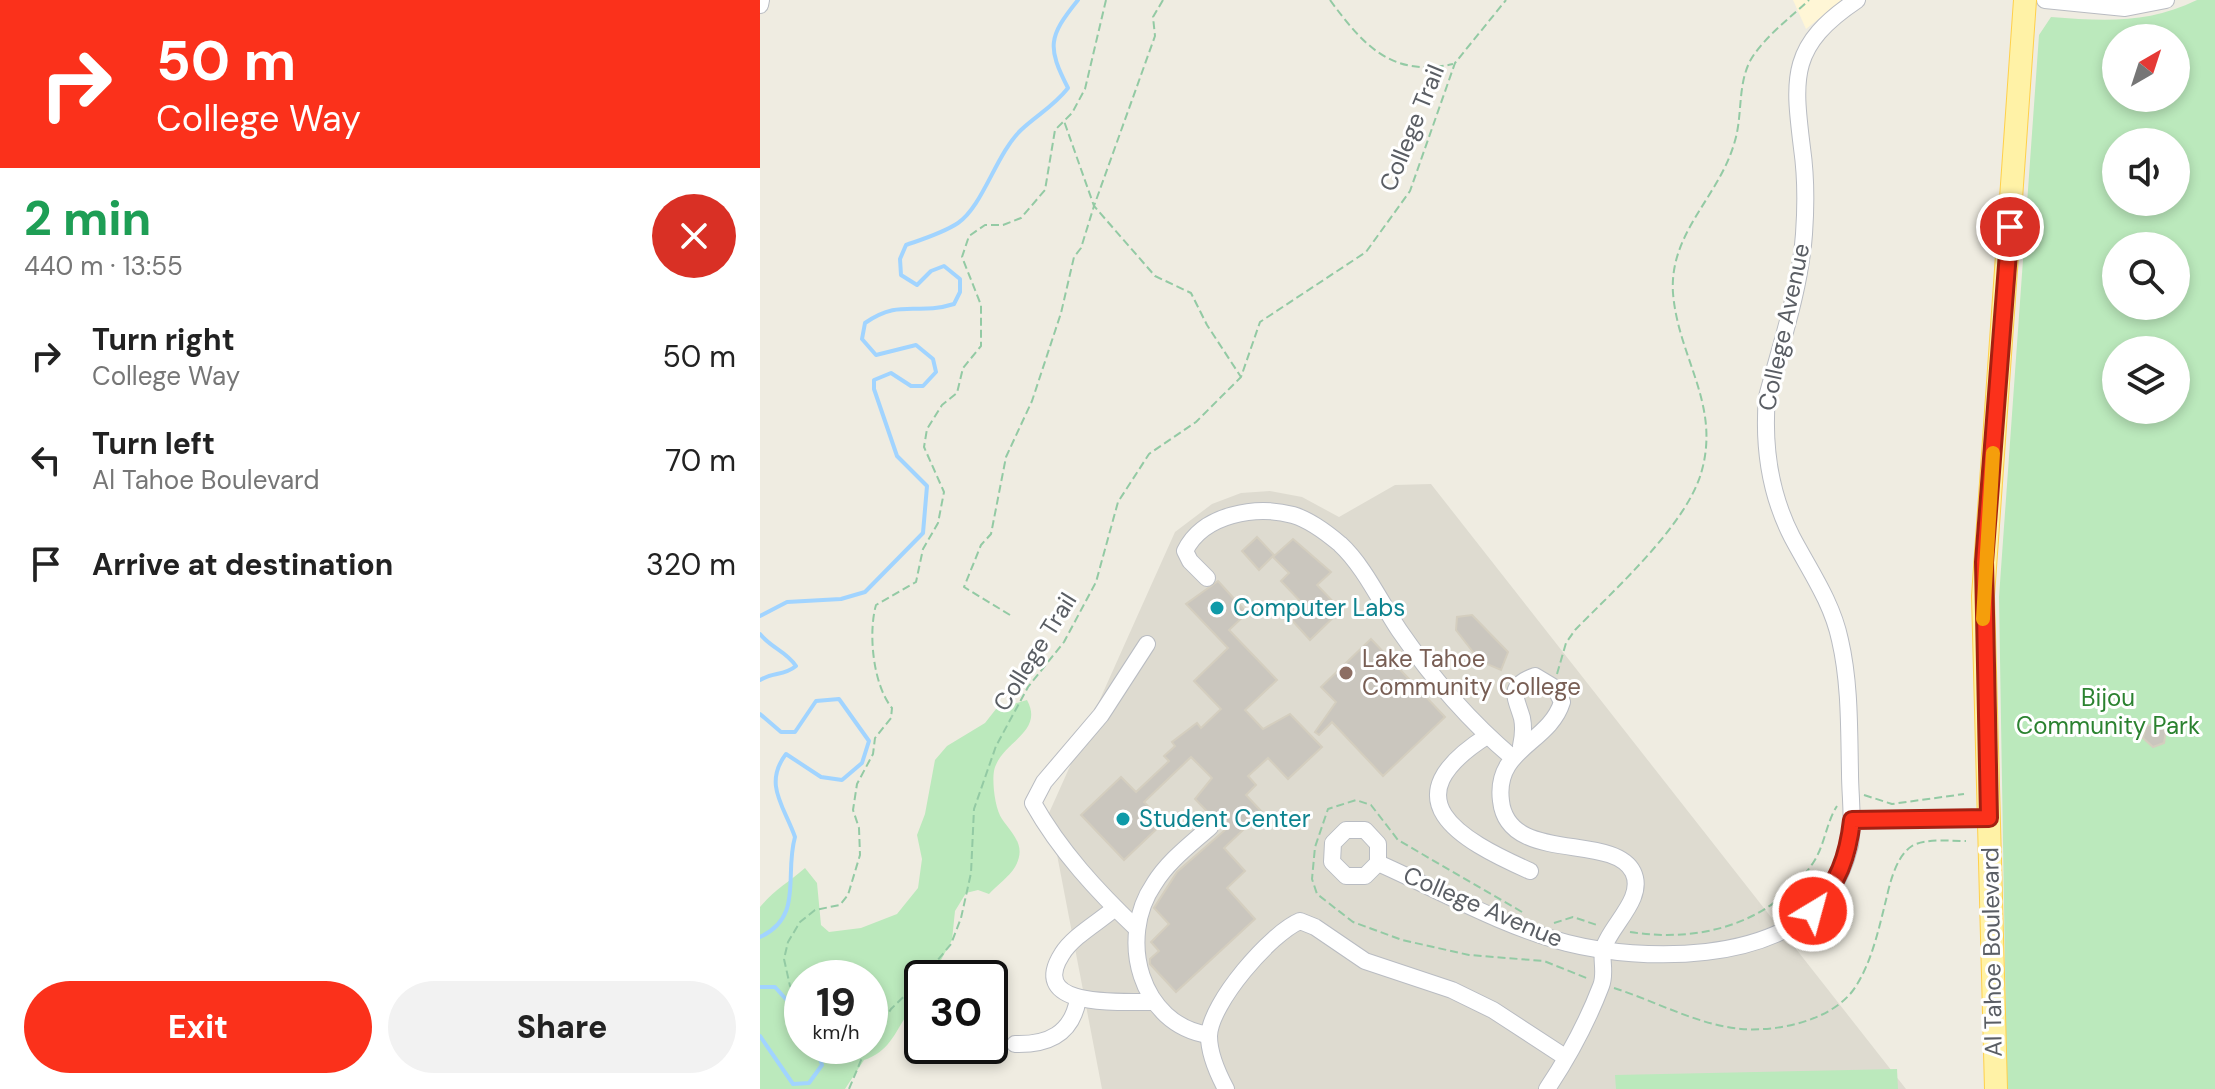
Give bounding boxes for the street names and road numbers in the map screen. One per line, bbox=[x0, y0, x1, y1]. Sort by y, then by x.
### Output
street label: College Trail bbox=[1372, 60, 1451, 196]
street label: College Avenue bbox=[1751, 240, 1816, 413]
street label: College Trail bbox=[986, 587, 1083, 717]
street label: Al Tahoe Boulevard bbox=[1974, 847, 2009, 1057]
street label: College Avenue bbox=[1399, 859, 1568, 954]

